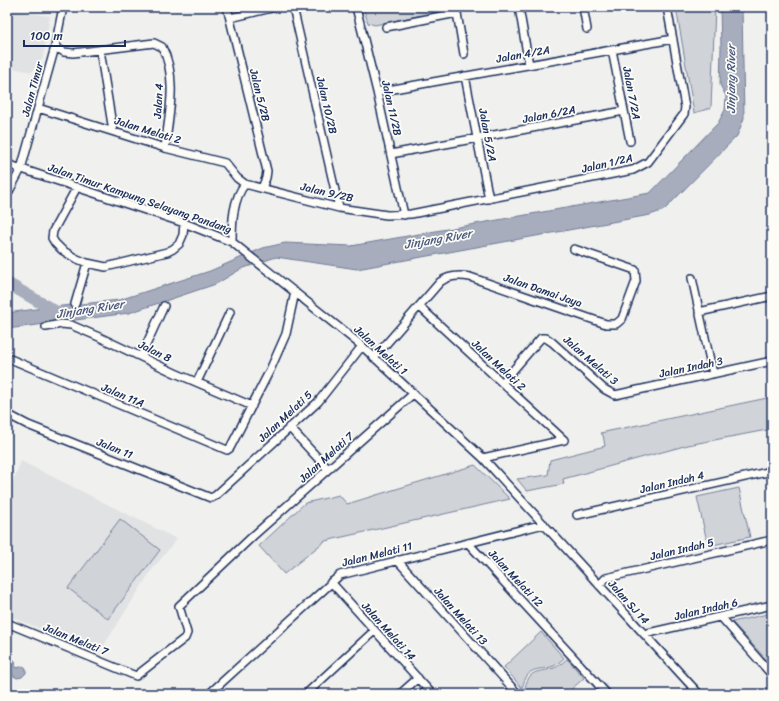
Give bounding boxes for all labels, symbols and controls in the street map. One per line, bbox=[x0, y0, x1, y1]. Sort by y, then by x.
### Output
scale bar bbox=[24, 22, 125, 48]
text: 100 m bbox=[30, 25, 63, 47]
street label: Jalan 4/2A bbox=[494, 40, 551, 69]
water label: Jinjang River bbox=[720, 43, 742, 113]
street label: Jalan Timur bbox=[16, 58, 49, 120]
street label: Jalan 7/2A bbox=[617, 64, 646, 121]
street label: Jalan 5/2B bbox=[244, 66, 275, 123]
street label: Jalan 10/2B bbox=[310, 73, 342, 136]
street label: Jalan 11/2B bbox=[376, 78, 407, 138]
street label: Jalan 4 bbox=[148, 83, 169, 120]
street label: Jalan 6/2A bbox=[520, 100, 577, 129]
street label: Jalan 5/2A bbox=[473, 106, 502, 163]
street label: Jalan Melati 2 bbox=[111, 111, 184, 150]
street label: Jalan 1/2A bbox=[579, 148, 635, 179]
street label: Jalan Timur Kampung Selayang Pandang bbox=[44, 158, 235, 239]
street label: Jalan 9/2B bbox=[298, 177, 355, 208]
water label: Jinjang River bbox=[402, 222, 476, 256]
street label: Jalan Damai Jaya bbox=[500, 268, 585, 313]
water label: Jinjang River bbox=[55, 292, 127, 325]
street label: Jalan Melati 1 bbox=[349, 320, 412, 380]
street label: Jalan Melati 3 bbox=[558, 330, 623, 390]
street label: Jalan Melati 2 bbox=[466, 334, 531, 396]
street label: Jalan 8 bbox=[134, 335, 175, 368]
street label: Jalan Indah 3 bbox=[657, 351, 725, 384]
street label: Jalan 11A bbox=[98, 378, 147, 413]
street label: Jalan Melati 5 bbox=[253, 386, 317, 447]
street label: Jalan Melati 7 bbox=[294, 427, 359, 488]
street label: Jalan 11 bbox=[93, 432, 136, 464]
street label: Jalan Indah 4 bbox=[637, 466, 706, 499]
street label: Jalan Indah 5 bbox=[647, 533, 716, 566]
street label: Jalan Melati 11 bbox=[339, 537, 414, 573]
street label: Jalan Melati 12 bbox=[483, 544, 548, 612]
street label: Jalan SJ 14 bbox=[603, 575, 654, 629]
street label: Jalan Melati 13 bbox=[428, 582, 492, 650]
street label: Jalan Indah 6 bbox=[672, 593, 740, 626]
street label: Jalan Melati 14 bbox=[356, 597, 420, 665]
street label: Jalan Melati 7 bbox=[40, 617, 112, 661]

